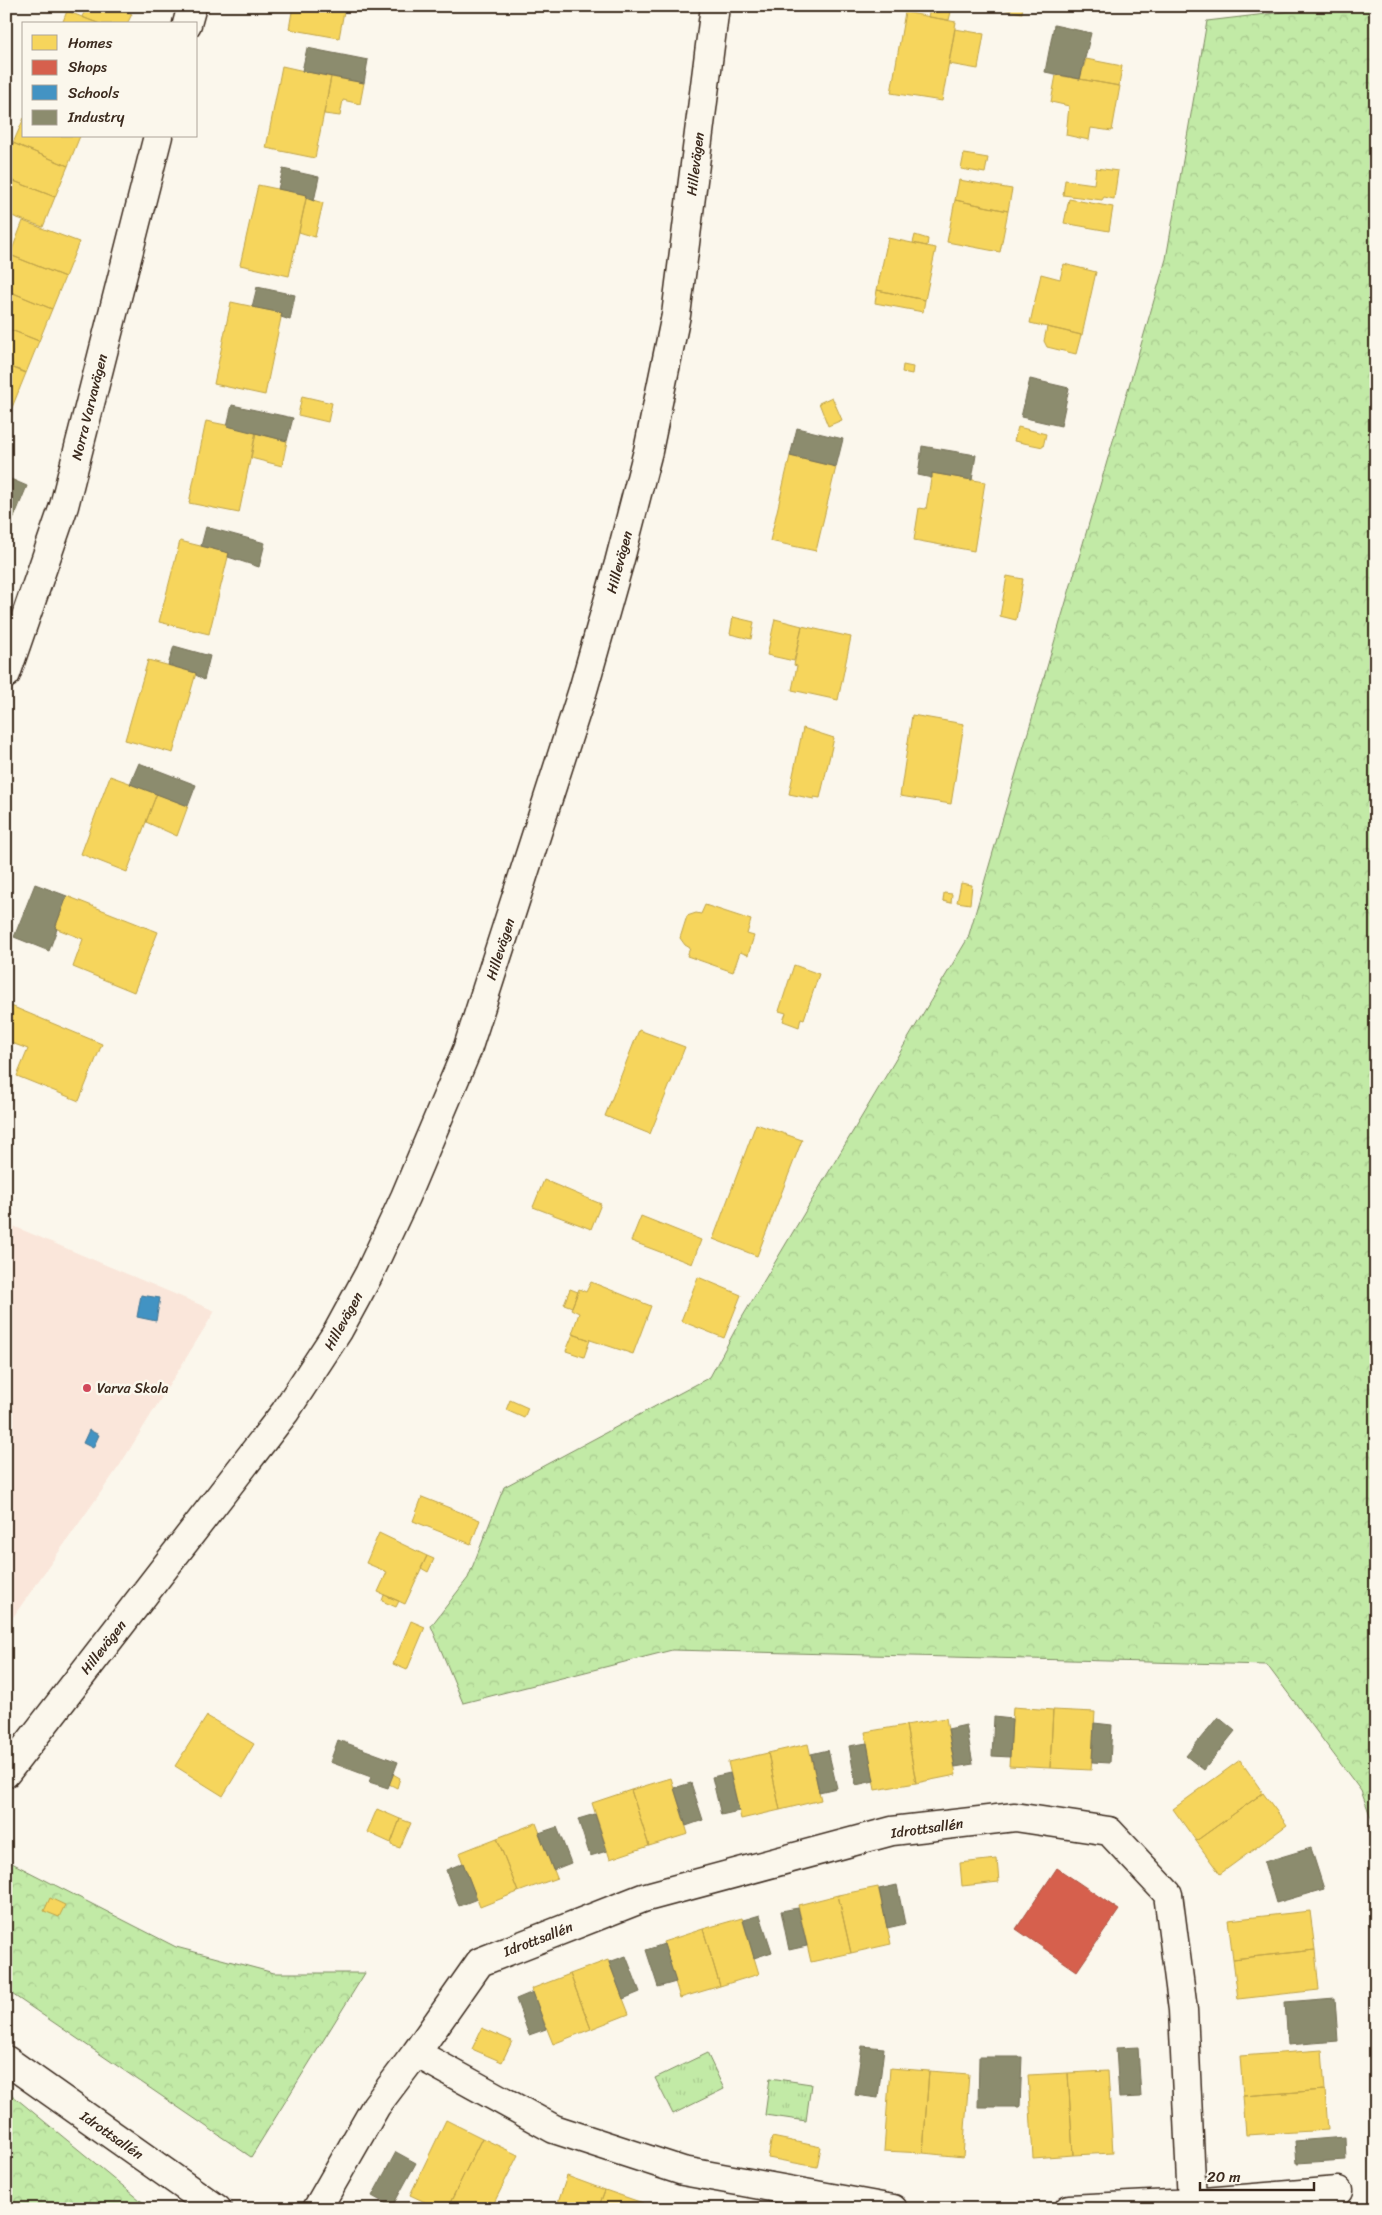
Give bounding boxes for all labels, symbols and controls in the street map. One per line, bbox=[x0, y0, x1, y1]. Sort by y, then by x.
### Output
legend bbox=[22, 22, 198, 138]
text: Homes bbox=[68, 30, 112, 56]
text: Shops bbox=[68, 54, 108, 80]
text: Schools bbox=[68, 80, 119, 106]
text: Industry bbox=[67, 104, 125, 130]
street label: Hillevägen bbox=[679, 130, 712, 197]
street label: Norra Varvavägen bbox=[64, 351, 115, 463]
street label: Hillevägen bbox=[599, 528, 640, 596]
street label: Hillevägen bbox=[479, 914, 522, 983]
street label: Hillevägen bbox=[317, 1287, 370, 1355]
place label: Varva Skola bbox=[97, 1376, 168, 1401]
marker: Varva Skola bbox=[81, 1382, 93, 1394]
street label: Hillevägen bbox=[74, 1614, 133, 1680]
street label: Idrottsallén bbox=[888, 1811, 965, 1846]
street label: Idrottsallén bbox=[499, 1915, 577, 1965]
street label: Idrottsallén bbox=[74, 2104, 149, 2167]
scale bar bbox=[1200, 2160, 1313, 2192]
text: 20 m bbox=[1207, 2164, 1241, 2190]

